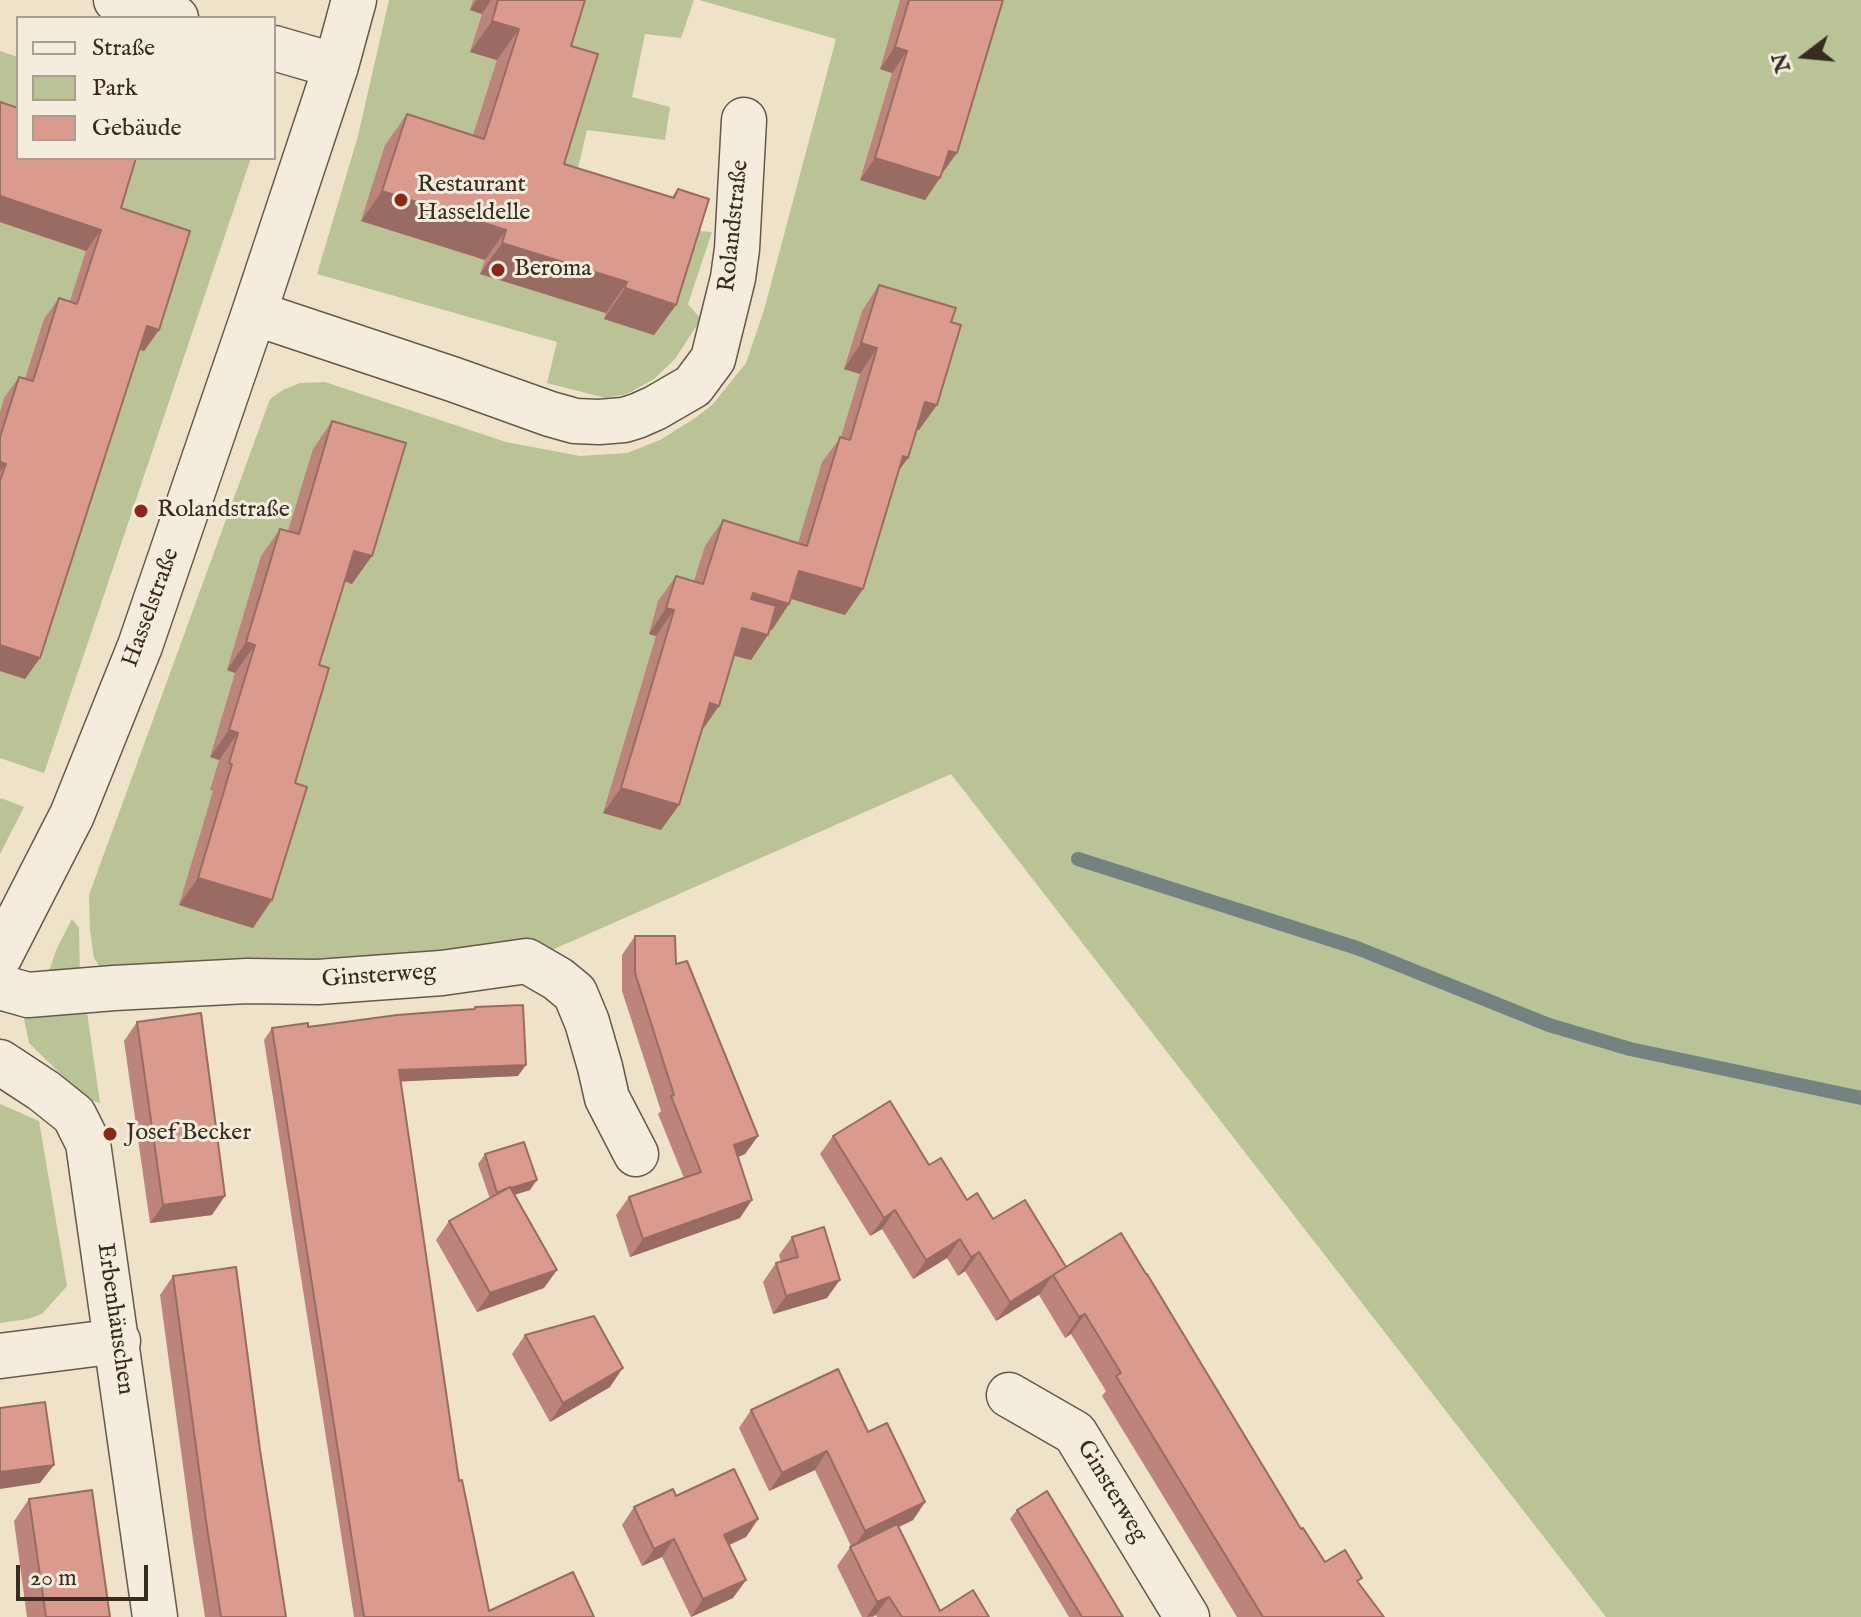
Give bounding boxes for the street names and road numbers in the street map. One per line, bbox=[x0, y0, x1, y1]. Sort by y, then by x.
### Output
street label: Rolandstraße bbox=[714, 158, 756, 294]
street label: Hasselstraße bbox=[117, 544, 187, 672]
street label: Ginsterweg bbox=[321, 959, 437, 995]
street label: Erbenhäuschen bbox=[89, 1241, 139, 1397]
street label: Ginsterweg bbox=[1069, 1436, 1153, 1548]

